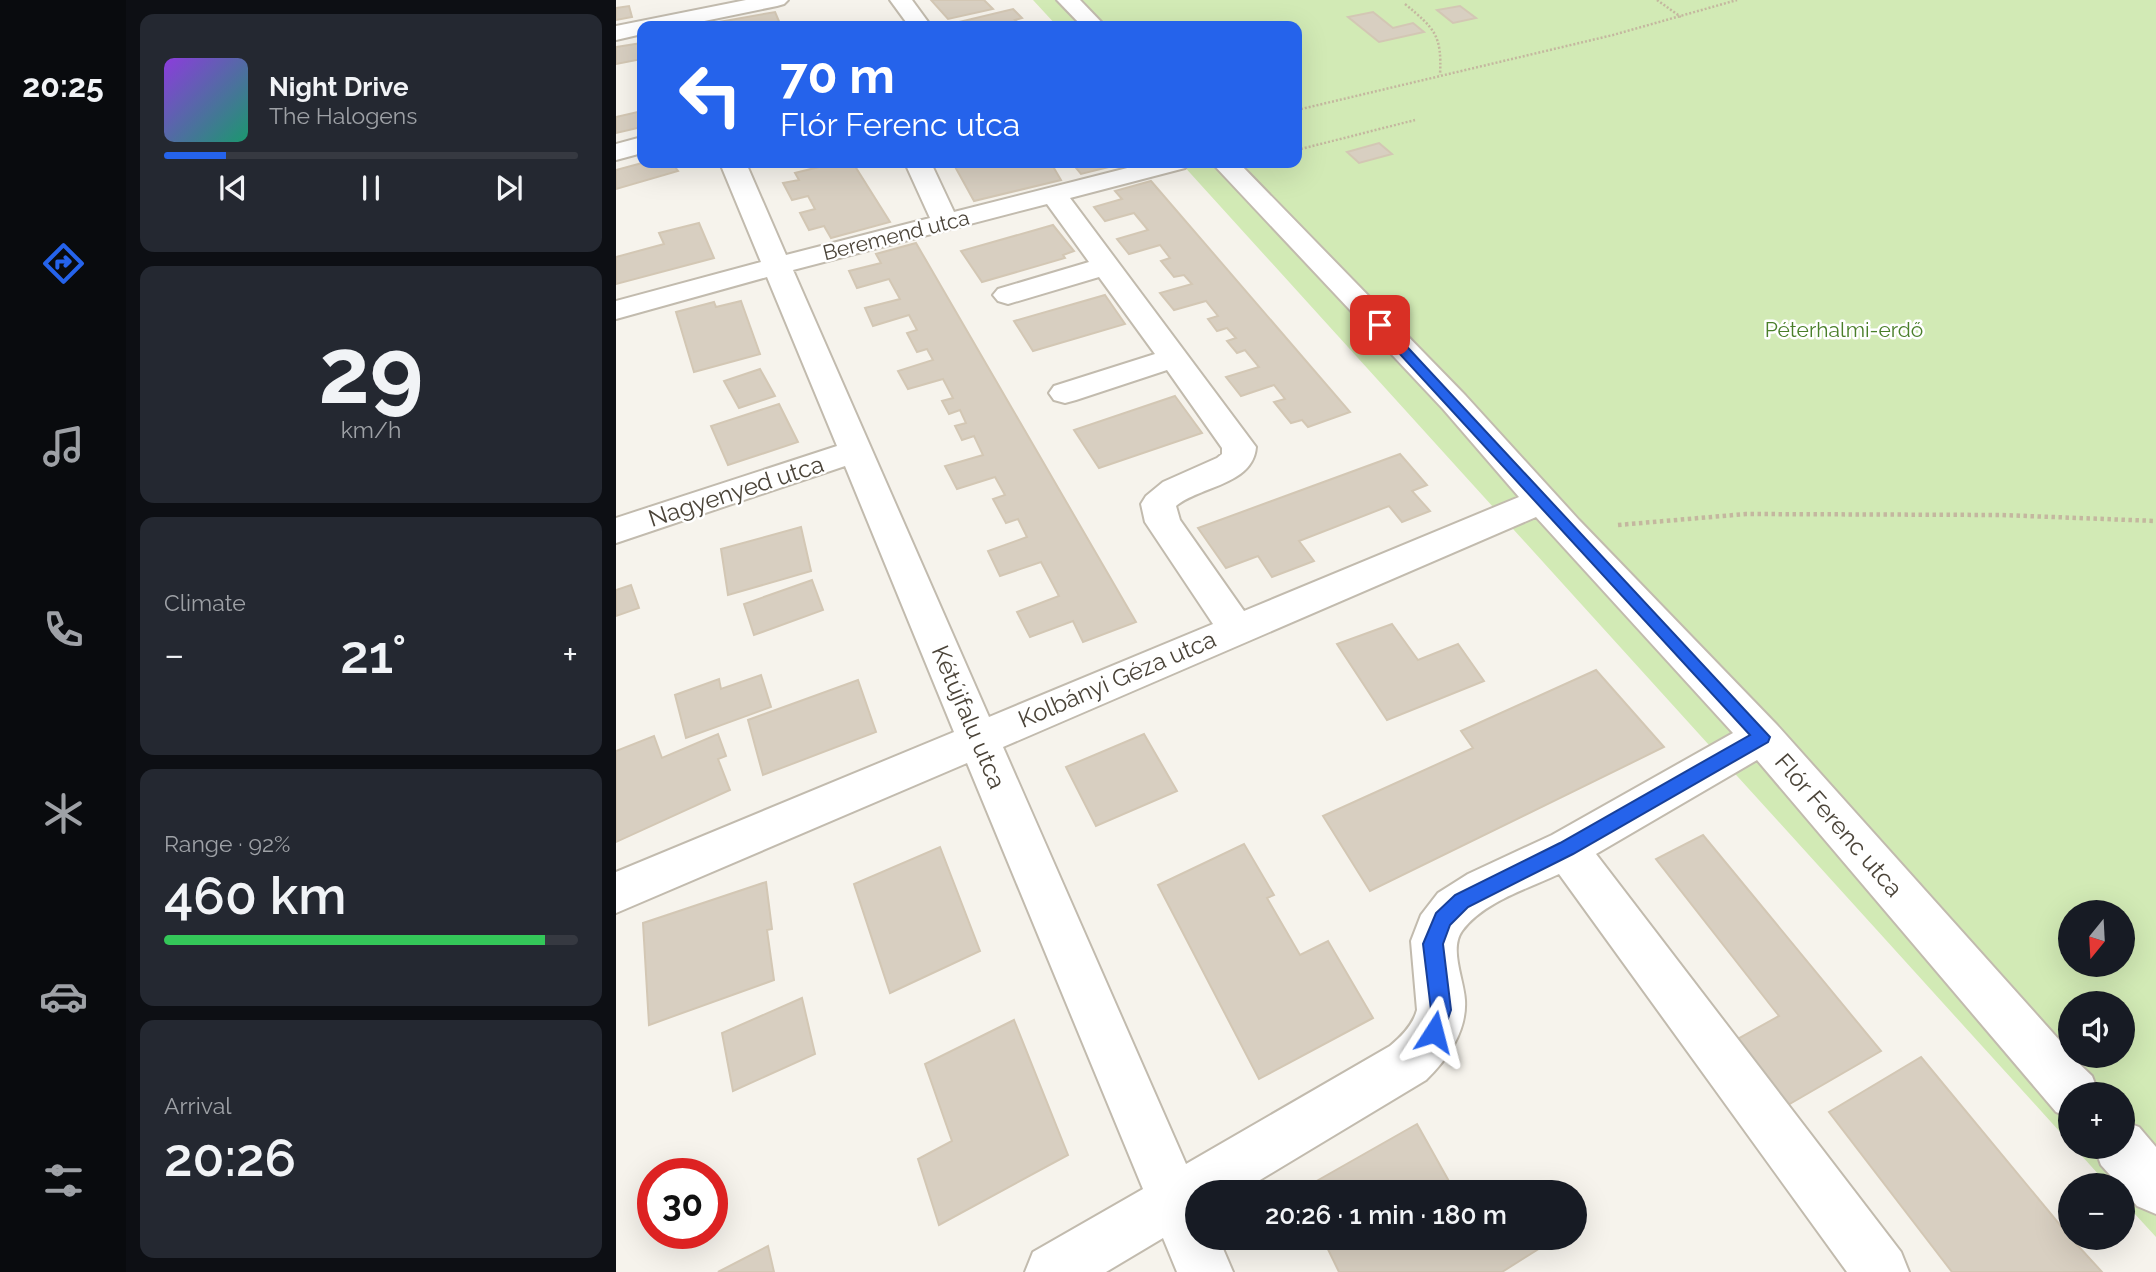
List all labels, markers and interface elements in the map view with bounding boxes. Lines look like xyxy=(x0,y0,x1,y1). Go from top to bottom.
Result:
text: 70 m xyxy=(780,47,895,104)
icon: left xyxy=(665,49,756,140)
text: 20:25 xyxy=(22,67,104,104)
text: Night Drive xyxy=(269,72,408,102)
text: The Halogens xyxy=(269,102,417,129)
text: Flór Ferenc utca xyxy=(780,106,1020,143)
icon: previous xyxy=(214,169,252,207)
icon: pause xyxy=(352,169,390,207)
icon: next xyxy=(490,169,528,207)
street label: Beremend utca xyxy=(820,205,972,265)
icon: directions xyxy=(39,239,88,288)
pin xyxy=(1350,295,1410,355)
icon: arrive xyxy=(1361,306,1399,344)
text: 29 xyxy=(319,317,423,424)
park label: Péterhalmi-erdő xyxy=(1765,317,1923,342)
text: km/h xyxy=(341,416,401,443)
icon: music xyxy=(39,422,88,471)
street label: Nagyenyed utca xyxy=(645,449,827,533)
text: Climate xyxy=(164,589,246,616)
icon: phone xyxy=(39,605,88,654)
text: 21° xyxy=(340,624,407,685)
street label: Kolbányi Géza utca xyxy=(1014,624,1220,734)
text: − xyxy=(164,632,184,677)
text: + xyxy=(562,632,578,677)
street label: Kétújfalu utca xyxy=(926,641,1012,793)
street label: Flór Ferenc utca xyxy=(1769,748,1909,902)
icon: climate xyxy=(39,789,88,838)
text: Range · 92% xyxy=(164,830,290,857)
text: 460 km xyxy=(164,865,346,926)
north arrow xyxy=(2058,900,2135,976)
map controls xyxy=(2058,900,2135,1250)
icon: car xyxy=(39,972,88,1021)
button: sound xyxy=(2058,991,2135,1068)
position arrow xyxy=(1397,995,1471,1069)
button: + xyxy=(2058,1082,2135,1159)
text: Arrival xyxy=(164,1092,231,1119)
text: 20:26 xyxy=(164,1127,296,1188)
icon: filters xyxy=(39,1156,88,1205)
speed limit sign: 30 xyxy=(637,1158,728,1249)
button: − xyxy=(2058,1173,2135,1250)
text: 20:26 · 1 min · 180 m xyxy=(1265,1200,1507,1230)

